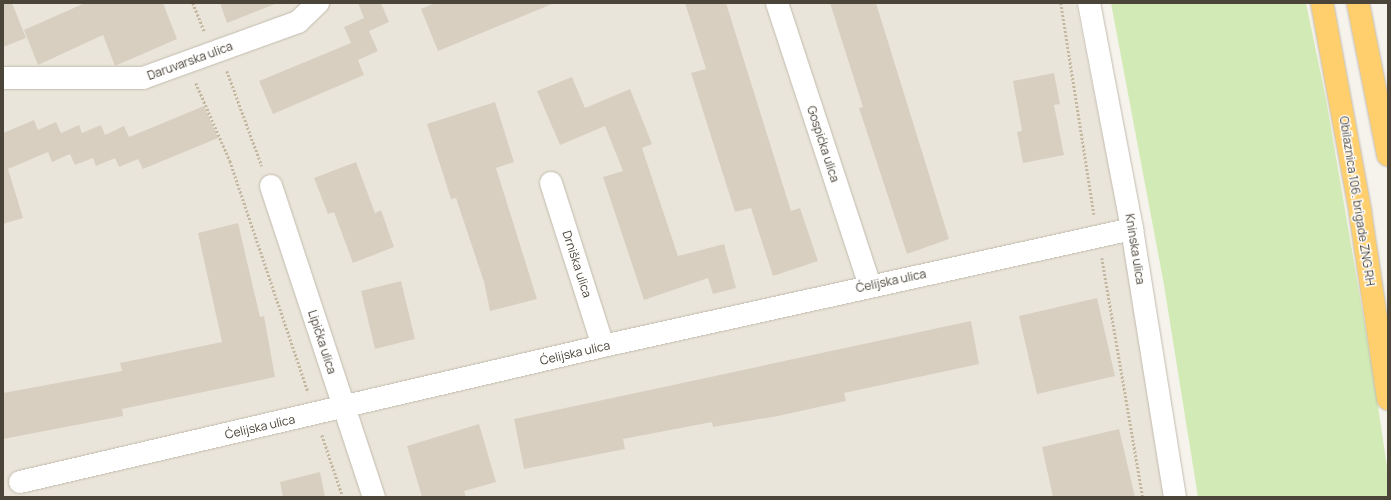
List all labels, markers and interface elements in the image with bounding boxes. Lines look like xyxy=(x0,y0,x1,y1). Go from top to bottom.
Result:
street label: Daruvarska ulica xyxy=(145,39,235,83)
street label: Gospićka ulica xyxy=(804,104,842,184)
street label: Obilaznica 106. brigade ZNG RH xyxy=(1336,115,1378,287)
street label: Kninska ulica xyxy=(1122,213,1148,285)
street label: Drniška ulica xyxy=(559,229,595,299)
street label: Ćelijska ulica xyxy=(855,267,927,295)
street label: Lipička ulica xyxy=(305,308,339,376)
street label: Ćelijska ulica xyxy=(539,338,611,368)
street label: Ćelijska ulica xyxy=(224,412,296,442)

